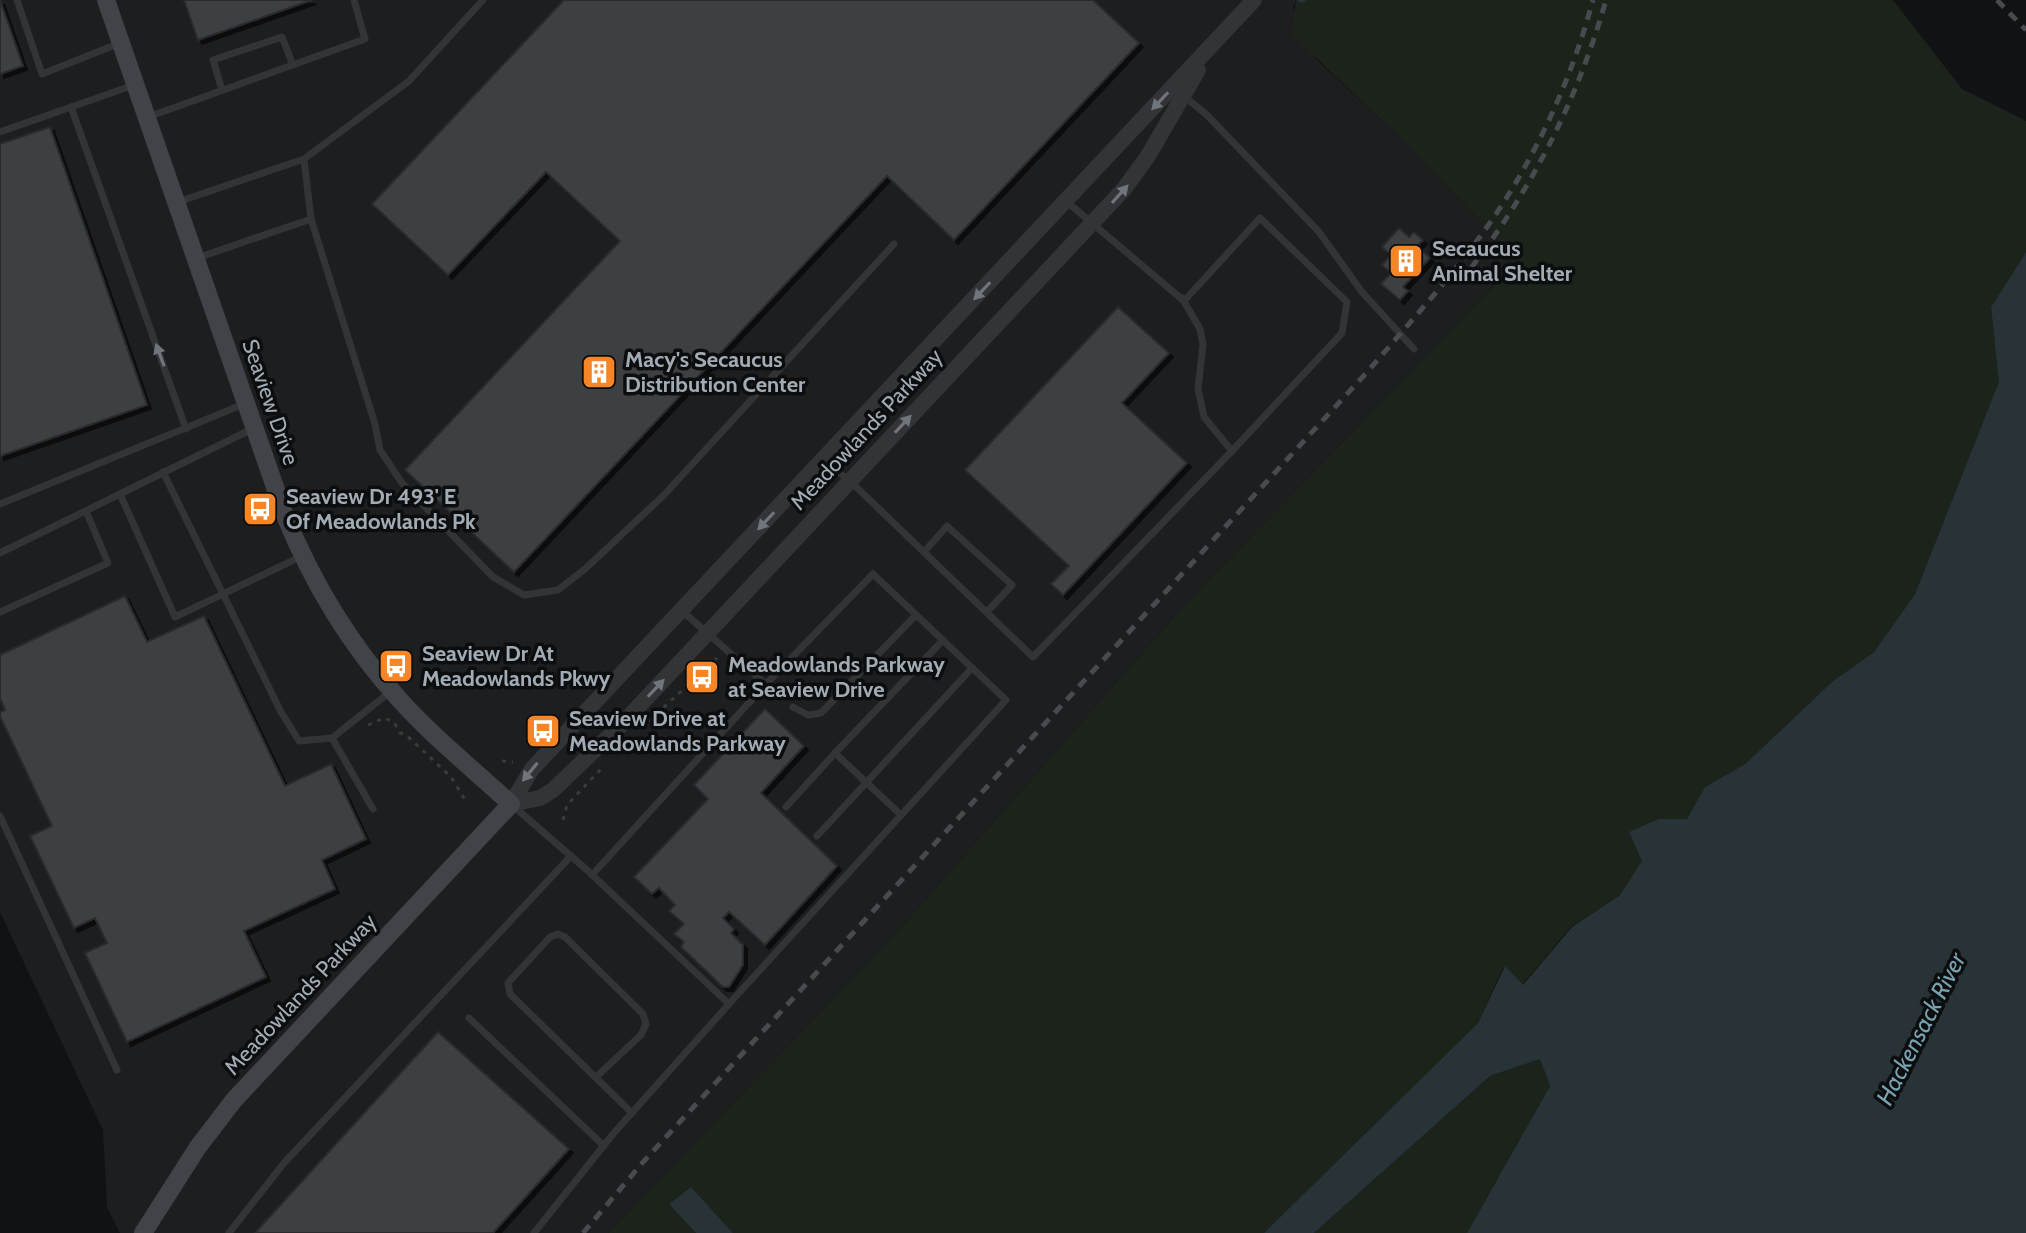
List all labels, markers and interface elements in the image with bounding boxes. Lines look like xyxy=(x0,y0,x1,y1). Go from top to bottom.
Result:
one-way arrow xyxy=(1151,91,1170,110)
one-way arrow xyxy=(1110,184,1128,203)
place label: Secaucus Animal Shelter xyxy=(1432,235,1573,287)
building icon: Secaucus Animal Shelter xyxy=(1387,242,1425,280)
one-way arrow xyxy=(973,281,991,300)
street label: Seaview Drive xyxy=(236,336,305,469)
one-way arrow xyxy=(153,343,165,367)
street label: Meadowlands Parkway xyxy=(785,343,948,516)
place label: Macy's Secaucus Distribution Center xyxy=(625,346,806,398)
building icon: Macy's Secaucus Distribution Center xyxy=(580,353,618,391)
one-way arrow xyxy=(894,415,912,434)
place label: Seaview Dr 493' E Of Meadowlands Pk xyxy=(286,483,476,535)
bus stop icon: Seaview Dr 493' E Of Meadowlands Pk xyxy=(241,490,279,528)
one-way arrow xyxy=(757,511,775,530)
place label: Seaview Dr At Meadowlands Pkwy xyxy=(422,640,611,692)
bus stop icon: Seaview Dr At Meadowlands Pkwy xyxy=(377,647,415,685)
place label: Meadowlands Parkway at Seaview Drive xyxy=(728,651,945,703)
bus stop icon: Meadowlands Parkway at Seaview Drive xyxy=(683,658,721,696)
one-way arrow xyxy=(646,679,664,698)
place label: Seaview Drive at Meadowlands Parkway xyxy=(569,705,786,757)
bus stop icon: Seaview Drive at Meadowlands Parkway xyxy=(524,712,562,750)
one-way arrow xyxy=(523,762,539,782)
street label: Meadowlands Parkway xyxy=(219,908,382,1081)
water label: Hackensack River xyxy=(1870,946,1972,1110)

